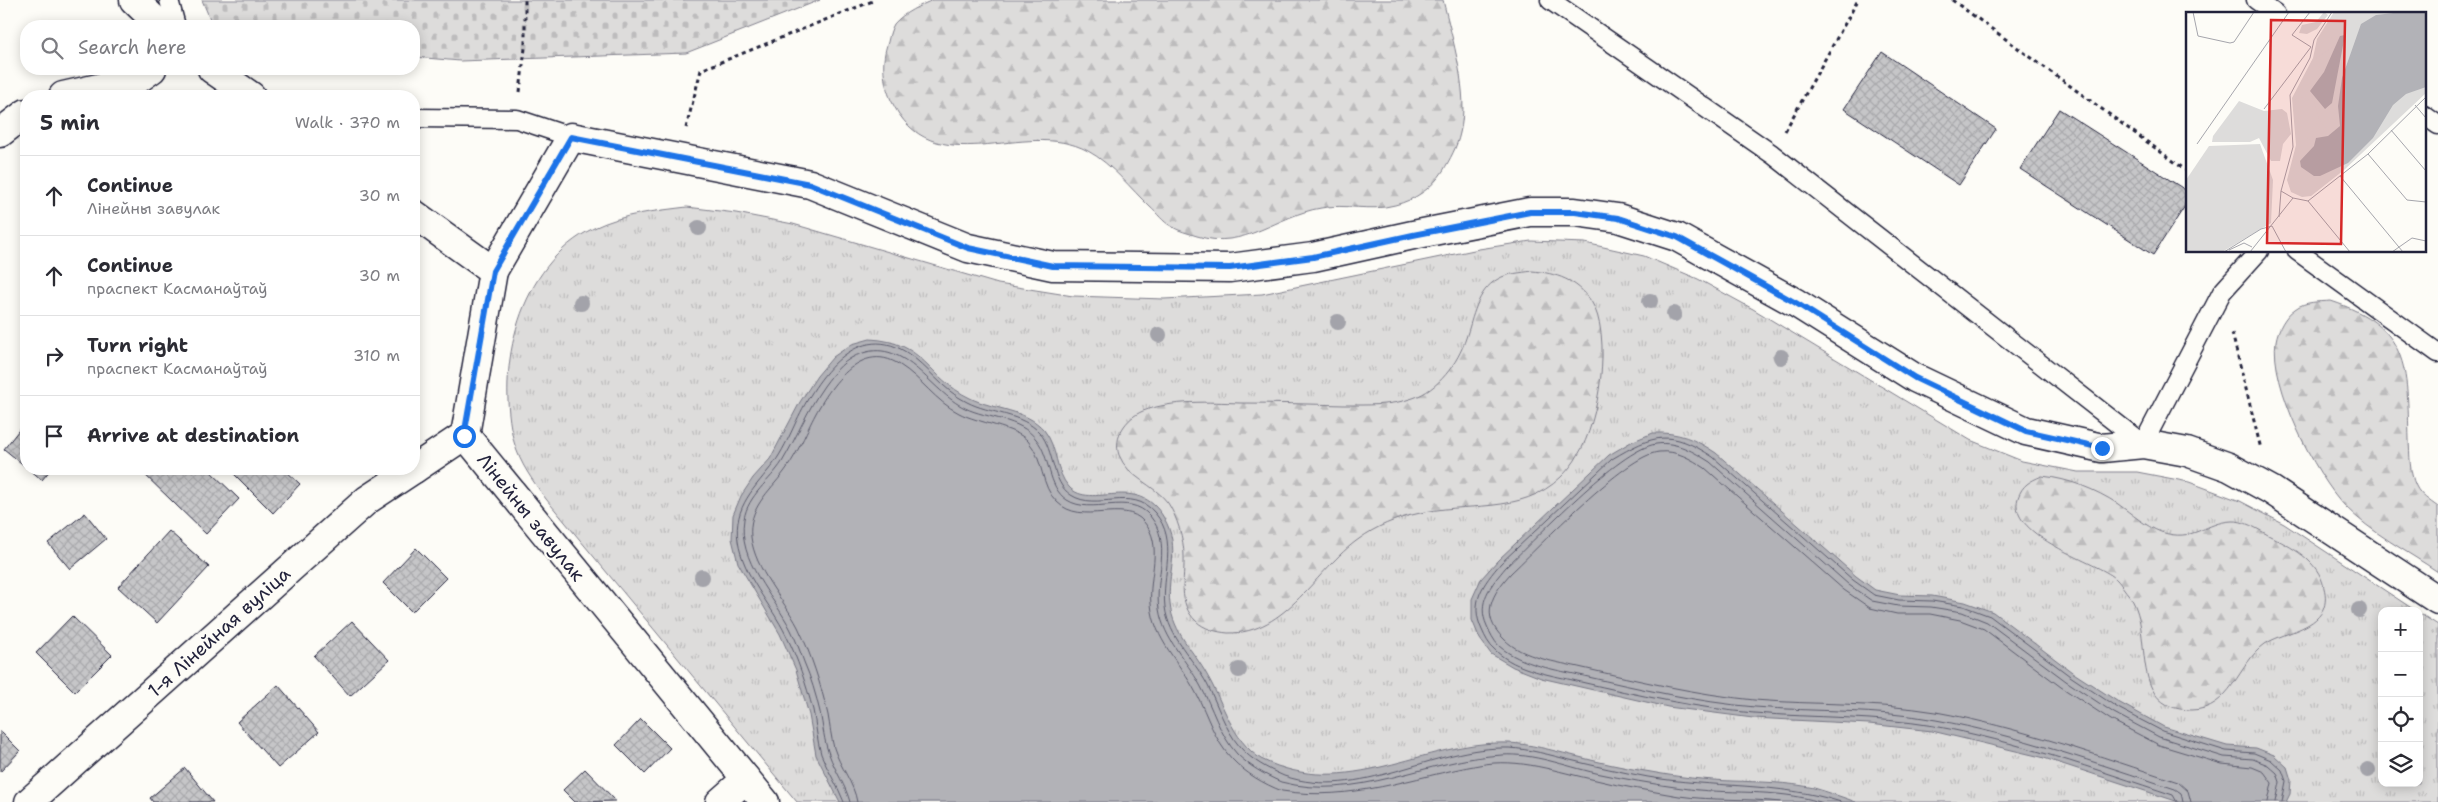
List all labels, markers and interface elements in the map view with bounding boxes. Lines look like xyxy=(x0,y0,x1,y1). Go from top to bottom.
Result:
inset map xyxy=(2186,12,2426,252)
search box xyxy=(20,20,420,75)
icon: search xyxy=(38,34,66,62)
text: Search here xyxy=(78,35,187,60)
text: 5 min xyxy=(40,109,100,137)
text: Walk · 370 m xyxy=(295,112,400,133)
text: Continue xyxy=(87,173,173,198)
icon: ahead xyxy=(40,182,68,210)
text: 30 m xyxy=(359,185,400,206)
text: Лінейны завулак xyxy=(87,198,220,219)
text: Continue xyxy=(87,253,173,278)
icon: ahead xyxy=(40,262,68,290)
text: 30 m xyxy=(359,265,400,286)
text: праспект Касманаўтаў xyxy=(87,278,268,299)
text: Turn right xyxy=(87,333,188,358)
icon: right xyxy=(40,342,68,370)
text: 310 m xyxy=(353,345,400,366)
text: праспект Касманаўтаў xyxy=(87,358,268,379)
icon: arrive xyxy=(40,422,68,450)
text: Arrive at destination xyxy=(87,423,299,448)
route start xyxy=(453,425,476,448)
route end xyxy=(2091,437,2114,460)
street label: Лінейны завулак xyxy=(472,448,590,586)
street label: 1-я Лінейная вуліца xyxy=(142,561,296,703)
map controls xyxy=(2378,607,2423,787)
button: + xyxy=(2378,607,2423,652)
button: − xyxy=(2378,652,2423,697)
button: locate xyxy=(2378,697,2423,742)
button: layers xyxy=(2378,742,2423,787)

